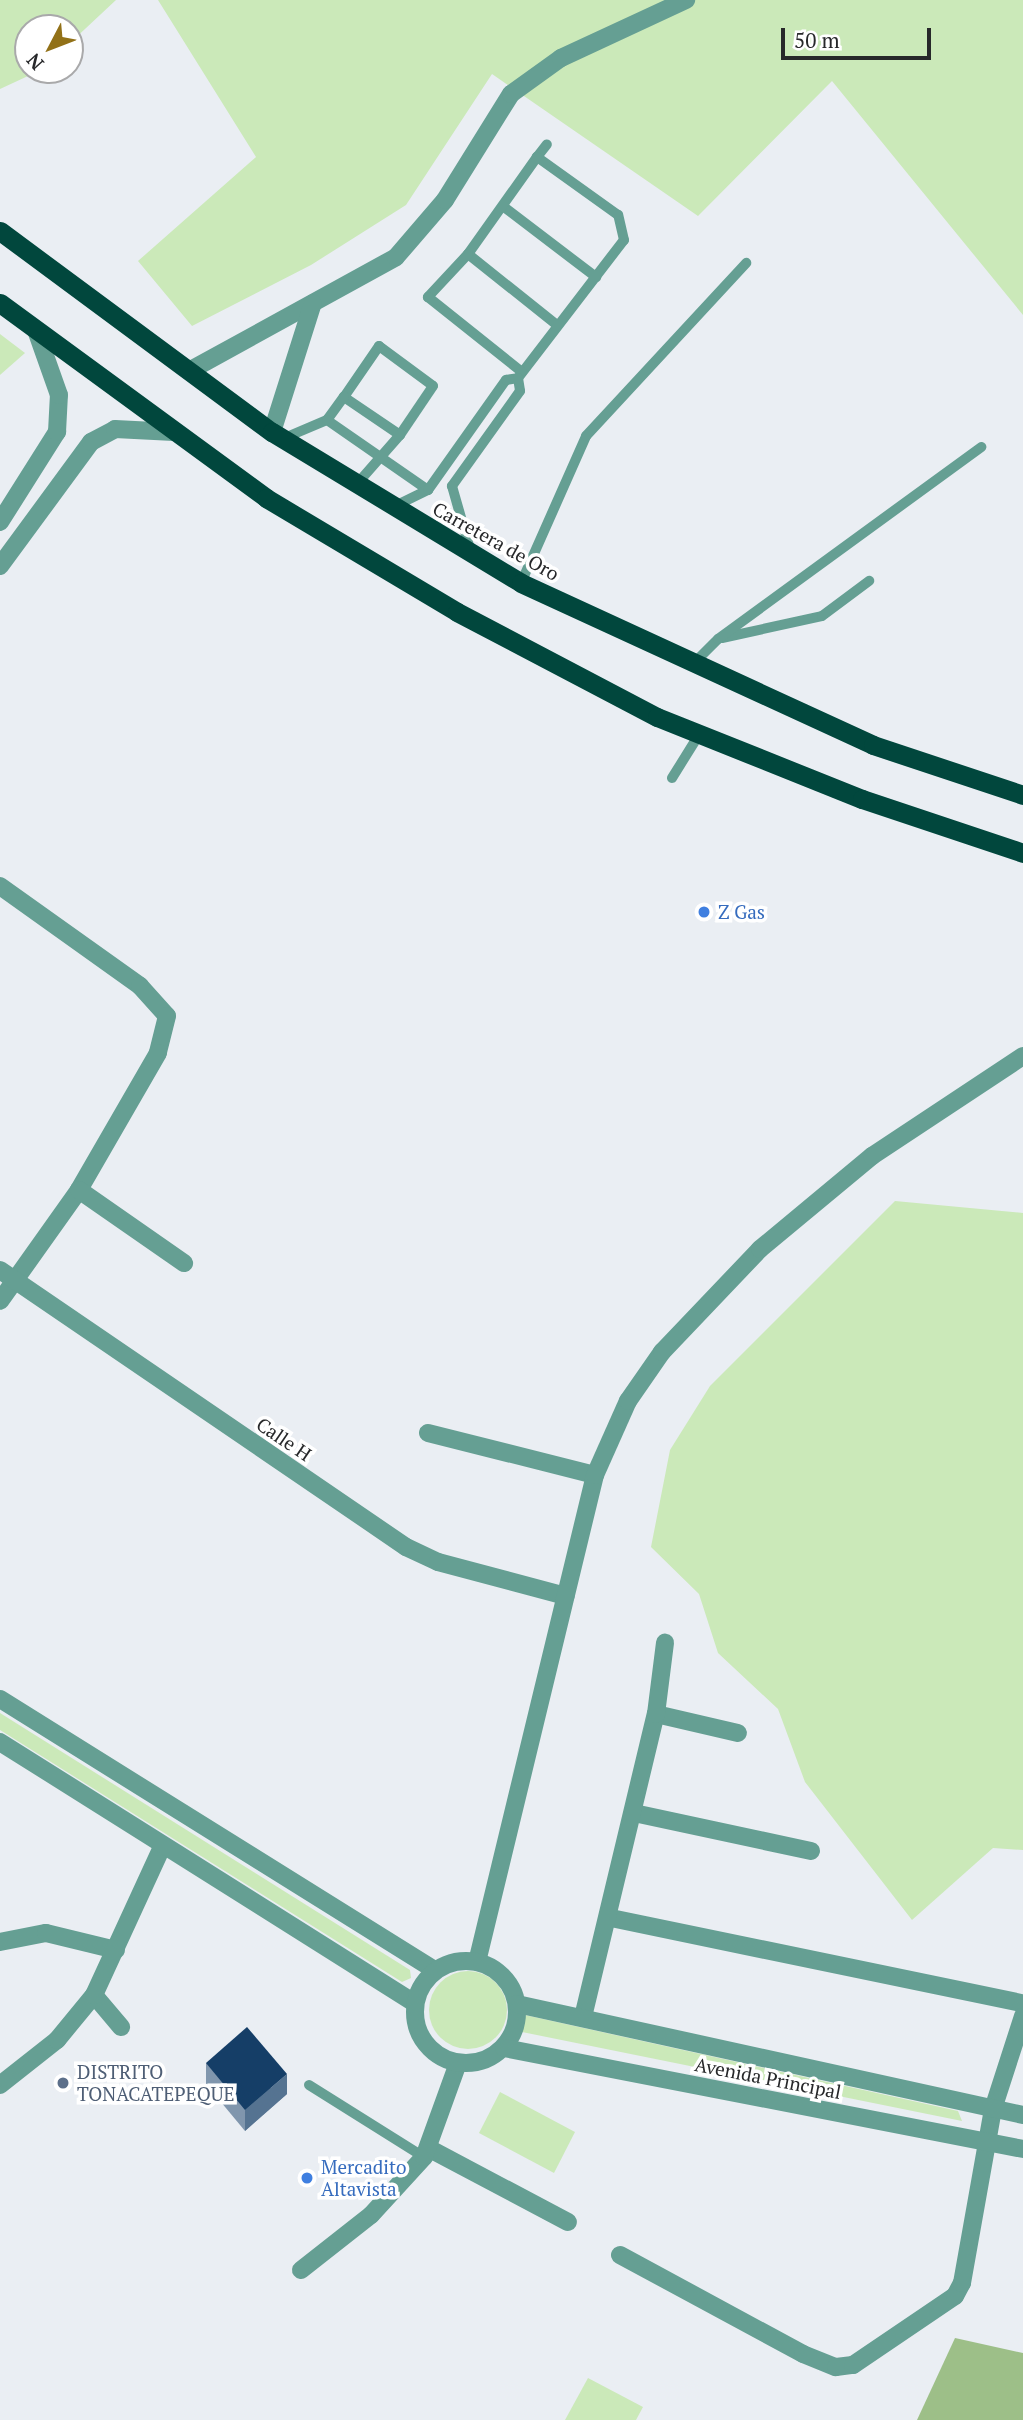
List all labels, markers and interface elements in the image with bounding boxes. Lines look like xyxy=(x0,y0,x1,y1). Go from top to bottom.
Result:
north arrow xyxy=(14,14,84,84)
scale bar xyxy=(785,14,936,58)
text: 50 m xyxy=(794,26,840,54)
text: N xyxy=(20,48,49,76)
street label: Carretera de Oro xyxy=(429,497,563,585)
place label: Z Gas xyxy=(718,901,765,923)
marker: Z Gas xyxy=(696,904,712,920)
street label: Calle H xyxy=(252,1412,316,1466)
street label: Avenida Principal xyxy=(693,2053,843,2103)
place label: DISTRITO TONACATEPEQUE xyxy=(77,2061,235,2105)
marker: DISTRITO TONACATEPEQUE xyxy=(55,2075,71,2091)
place label: Mercadito Altavista xyxy=(321,2156,407,2200)
marker: Mercadito Altavista xyxy=(299,2170,315,2186)

